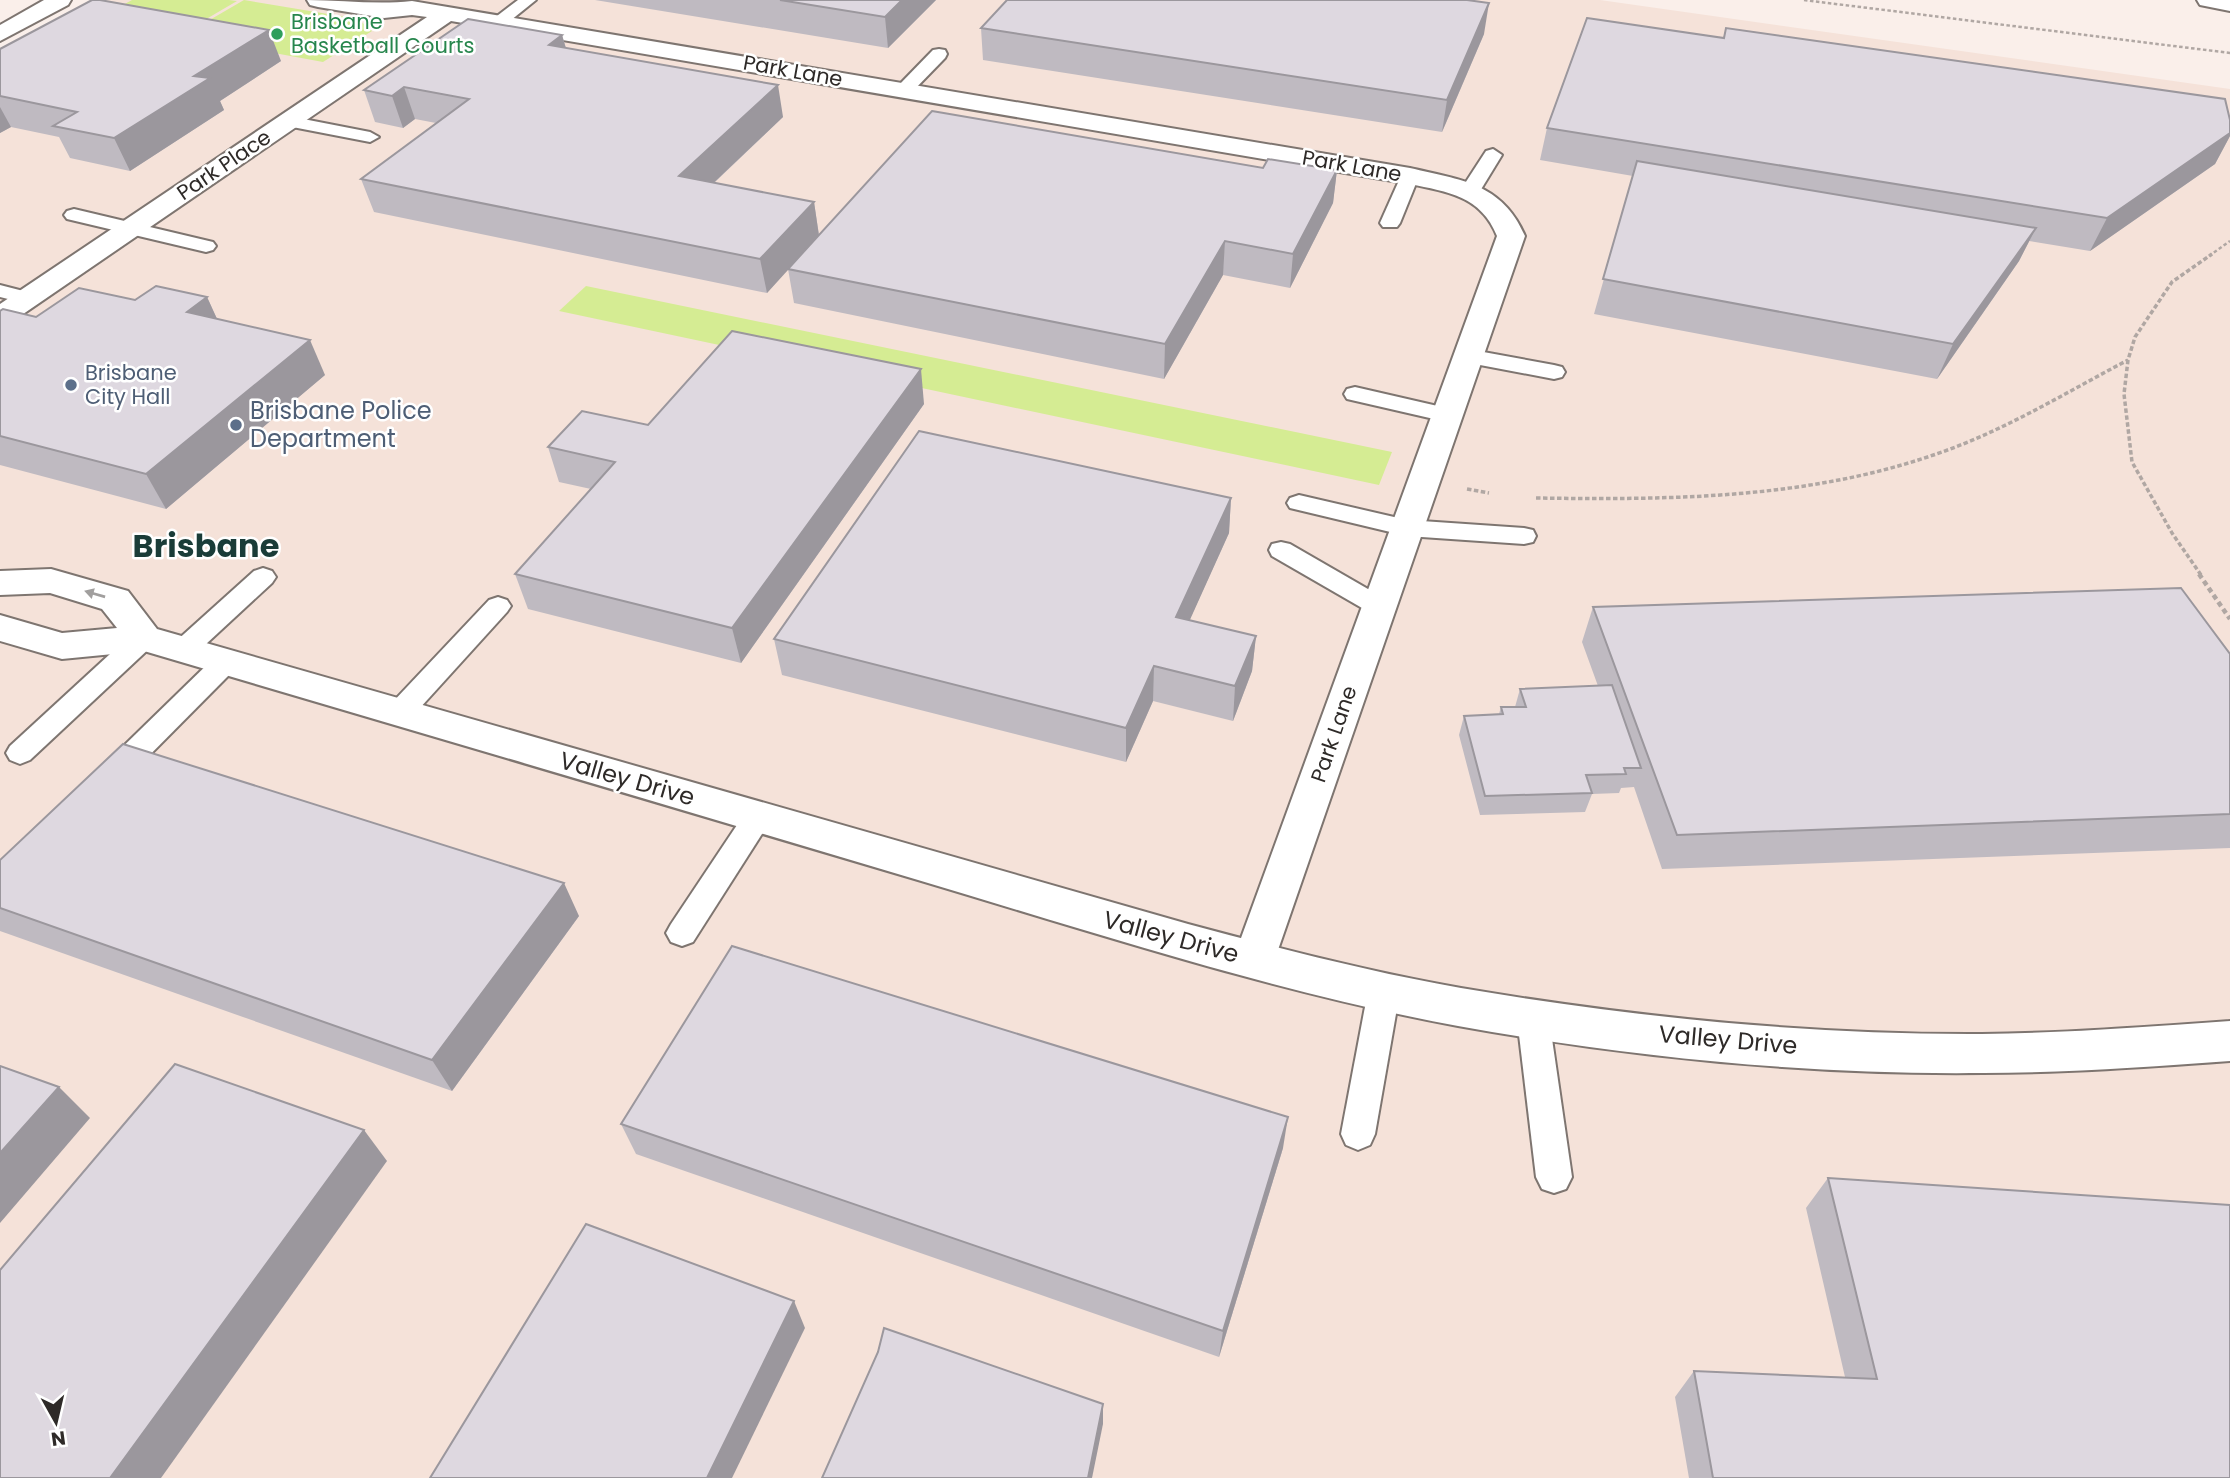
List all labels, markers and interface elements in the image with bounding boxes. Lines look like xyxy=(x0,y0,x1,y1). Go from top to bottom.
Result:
place label: Brisbane Basketball Courts xyxy=(291,7,474,60)
marker: Brisbane Basketball Courts xyxy=(269,26,285,42)
street label: Park Lane xyxy=(741,48,845,93)
street label: Park Place xyxy=(171,122,277,207)
street label: Park Lane xyxy=(1300,143,1404,188)
place label: Brisbane City Hall xyxy=(85,358,177,411)
marker: Brisbane City Hall xyxy=(63,377,79,393)
place label: Brisbane Police Department xyxy=(250,394,432,455)
marker: Brisbane Police Department xyxy=(228,417,244,433)
district label: Brisbane xyxy=(133,523,279,568)
one-way arrow xyxy=(85,589,106,599)
street label: Park Lane xyxy=(1303,682,1364,786)
street label: Valley Drive xyxy=(556,743,699,814)
street label: Valley Drive xyxy=(1100,903,1243,970)
street label: Valley Drive xyxy=(1657,1017,1799,1062)
north arrow xyxy=(21,1387,91,1457)
text: N xyxy=(49,1424,67,1453)

